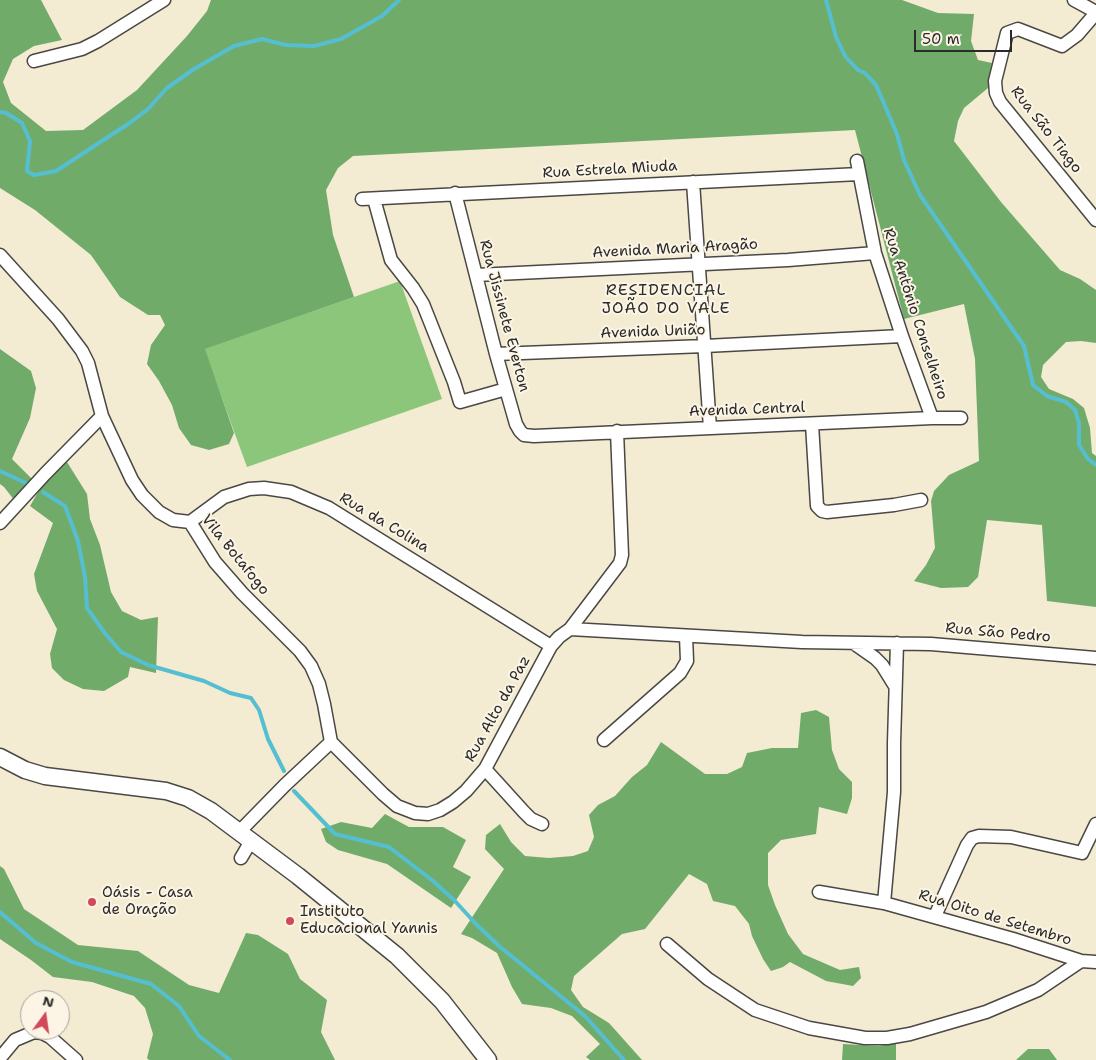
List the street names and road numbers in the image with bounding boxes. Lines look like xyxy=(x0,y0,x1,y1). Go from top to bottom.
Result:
street label: Rua São Tiago xyxy=(1007,83,1085,177)
street label: Rua Estrela Miuda xyxy=(542,157,678,183)
street label: Rua Antônio Conselheiro xyxy=(879,226,951,402)
street label: Avenida Maria Aragão xyxy=(592,236,758,262)
street label: Rua Jissinete Everton xyxy=(475,238,533,394)
street label: Avenida União xyxy=(600,321,706,343)
street label: Avenida Central xyxy=(689,399,805,421)
street label: Rua da Colina xyxy=(336,489,432,557)
street label: Vila Botafogo xyxy=(197,511,273,599)
street label: Rua São Pedro xyxy=(944,619,1052,647)
street label: Rua Alto da Paz xyxy=(461,653,535,765)
street label: Rua Oito de Setembro xyxy=(916,886,1074,950)

